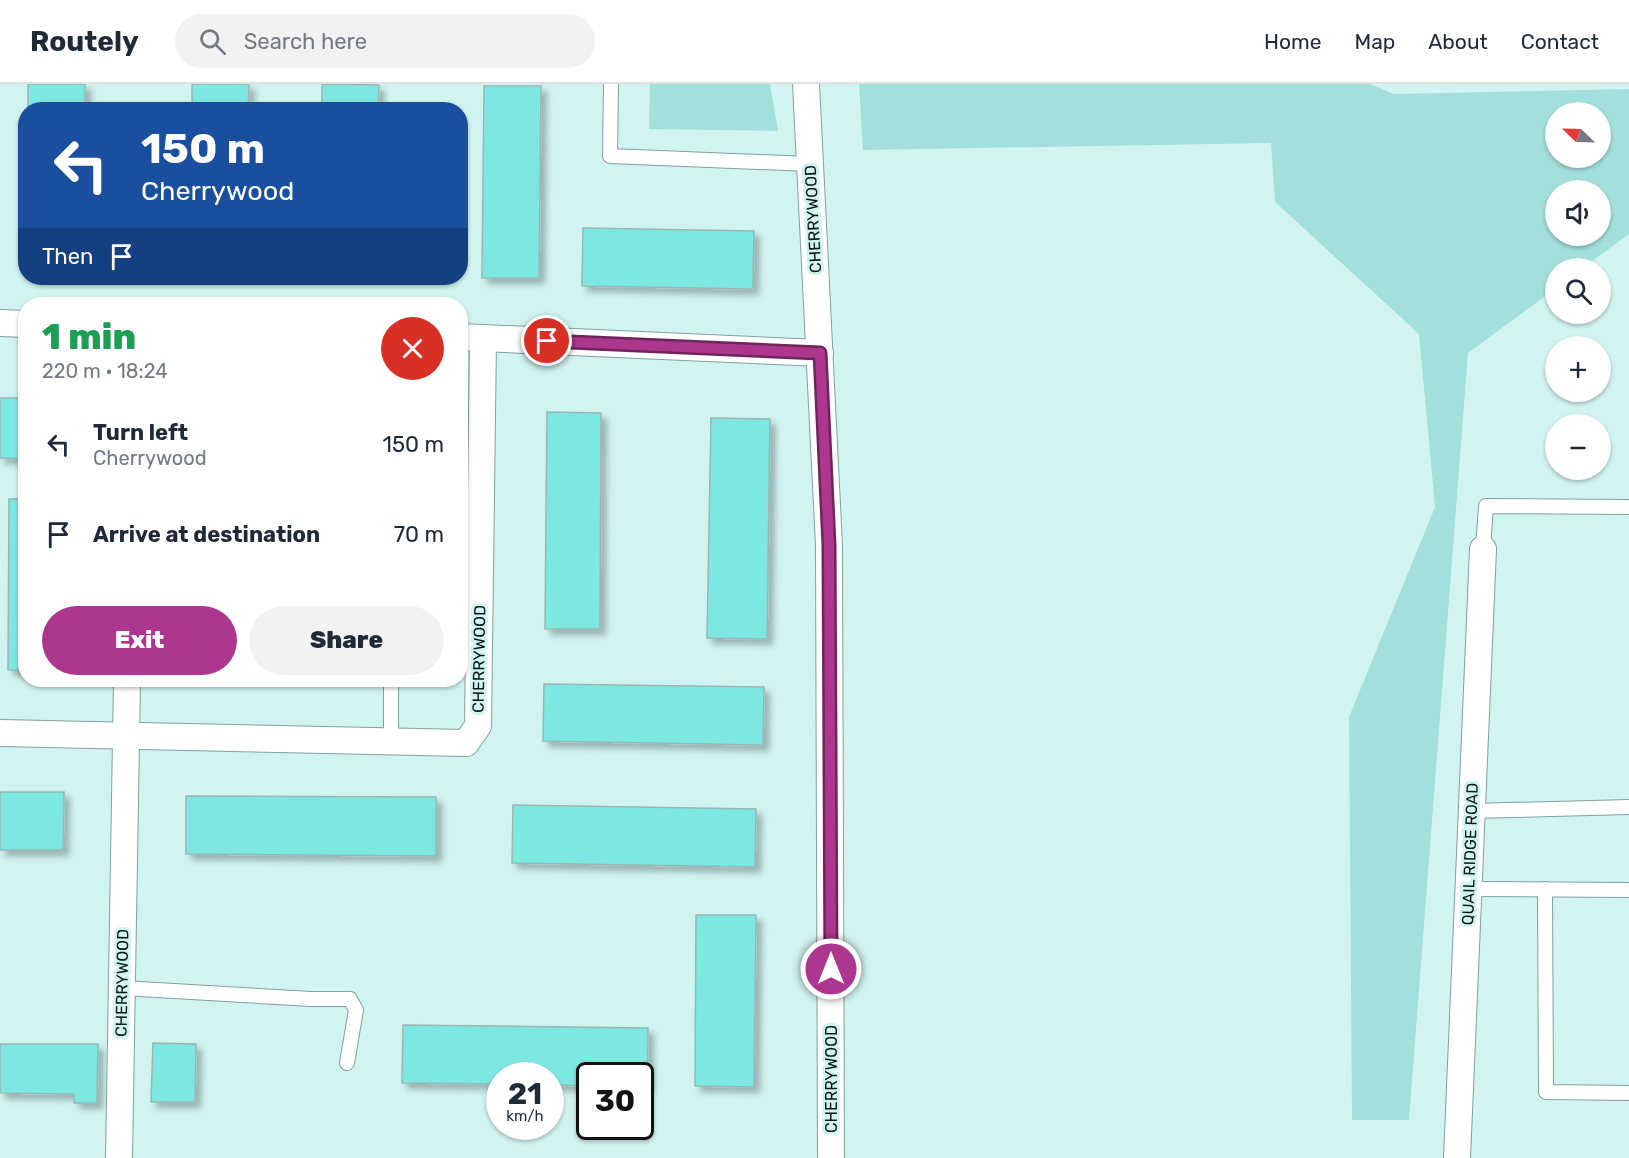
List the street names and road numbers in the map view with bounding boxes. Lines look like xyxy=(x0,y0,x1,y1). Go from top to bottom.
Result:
street label: CHERRYWOOD xyxy=(801,165,825,273)
street label: CHERRYWOOD xyxy=(469,605,489,713)
street label: QUAIL RIDGE ROAD xyxy=(1458,782,1482,926)
street label: CHERRYWOOD xyxy=(112,929,132,1037)
street label: CHERRYWOOD xyxy=(822,1025,841,1133)

